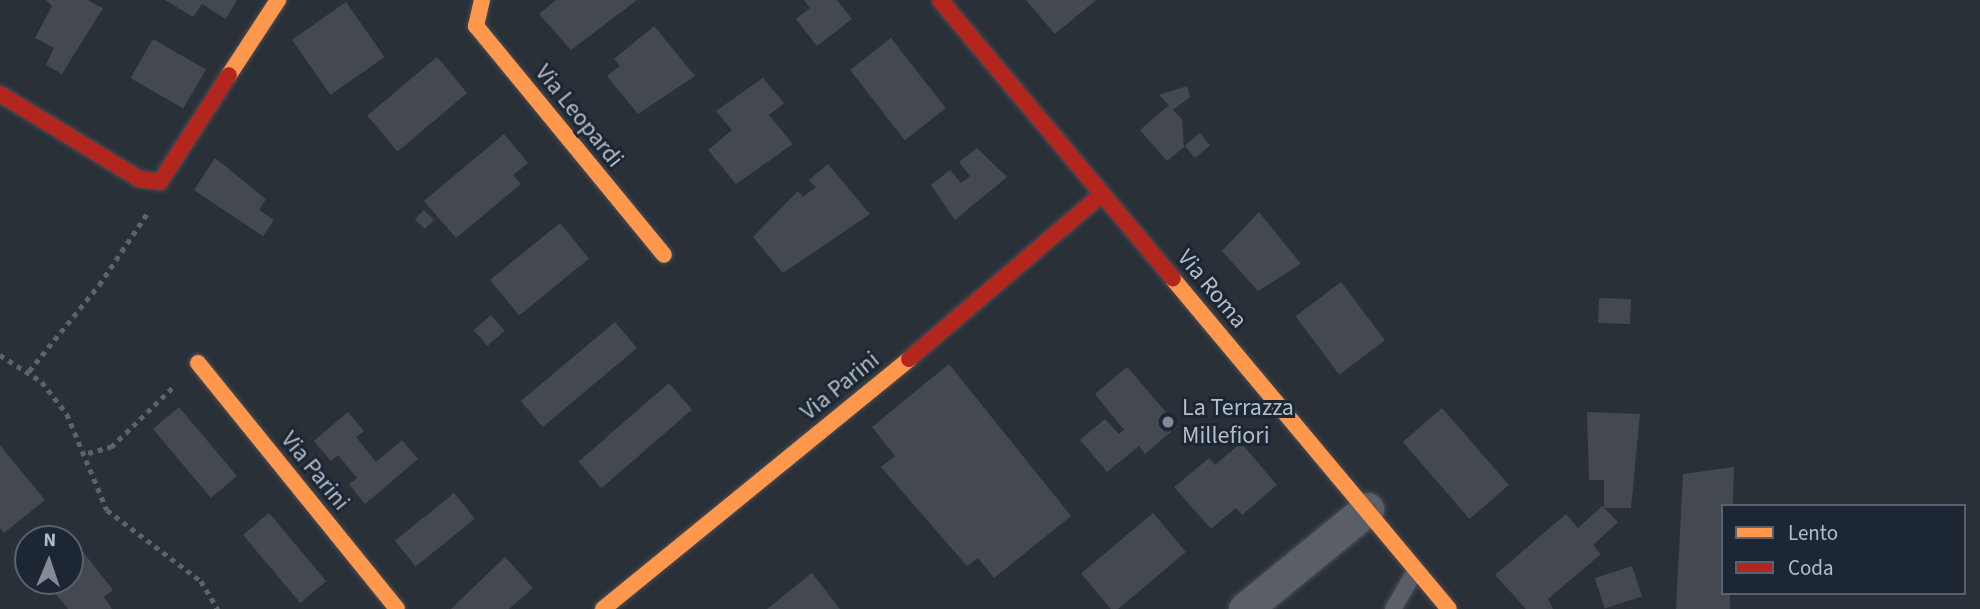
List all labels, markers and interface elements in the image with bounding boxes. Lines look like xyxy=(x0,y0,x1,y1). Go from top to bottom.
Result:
street label: Via Leopardi xyxy=(529,59,629,173)
street label: Via Roma xyxy=(1171,244,1253,334)
street label: Via Parini xyxy=(795,346,885,426)
place label: La Terrazza Millefiori xyxy=(1182,394,1294,450)
marker: La Terrazza Millefiori xyxy=(1160,414,1176,430)
street label: Via Parini xyxy=(275,426,355,516)
legend xyxy=(1721,504,1966,595)
text: Lento xyxy=(1788,518,1838,548)
north arrow xyxy=(14,525,84,595)
text: N xyxy=(43,527,56,554)
text: Coda xyxy=(1788,553,1834,583)

